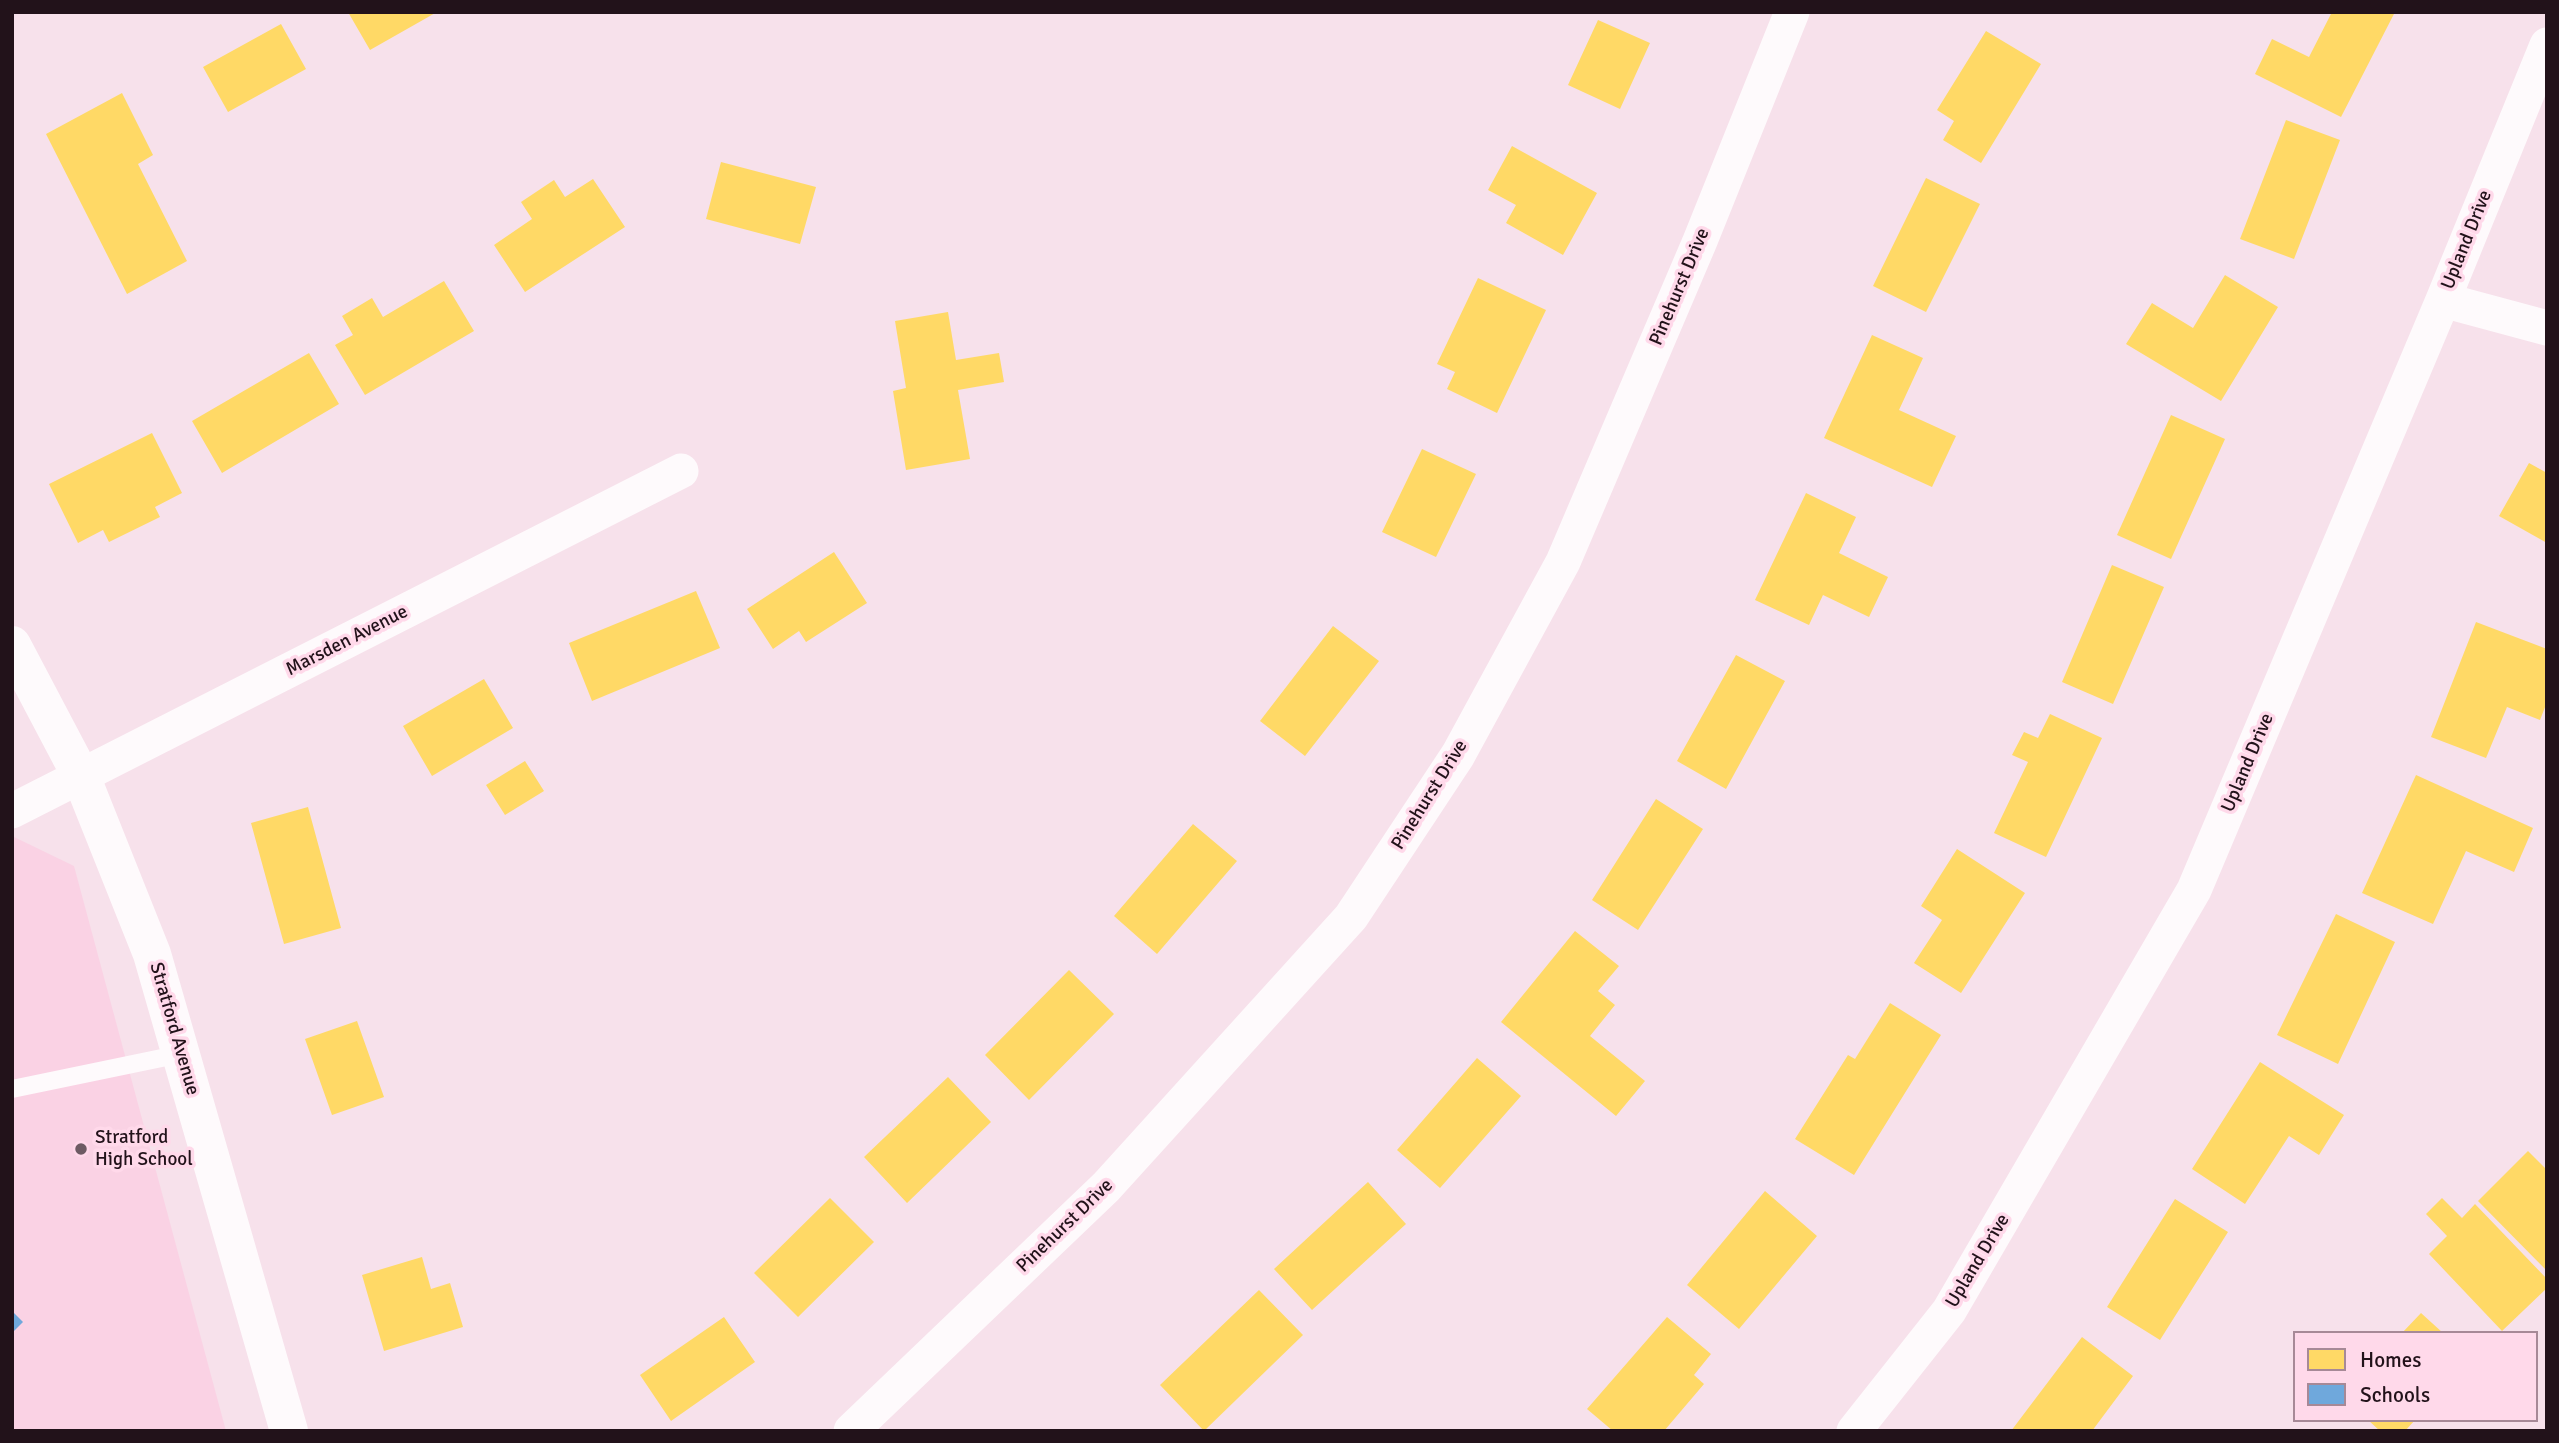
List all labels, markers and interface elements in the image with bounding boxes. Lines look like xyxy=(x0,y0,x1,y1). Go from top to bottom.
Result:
street label: Upland Drive xyxy=(2437,187,2497,293)
street label: Pinehurst Drive xyxy=(1645,225,1715,349)
street label: Marsden Avenue xyxy=(282,600,412,682)
street label: Upland Drive xyxy=(2217,710,2279,816)
street label: Pinehurst Drive xyxy=(1387,736,1473,854)
street label: Stratford Avenue xyxy=(144,960,204,1098)
place label: Stratford High School xyxy=(95,1127,193,1171)
marker: Stratford High School xyxy=(73,1141,89,1157)
street label: Pinehurst Drive xyxy=(1012,1174,1118,1278)
street label: Upland Drive xyxy=(1941,1210,2015,1312)
legend xyxy=(2293,1331,2538,1422)
text: Homes xyxy=(2360,1347,2422,1373)
text: Schools xyxy=(2360,1382,2430,1408)

